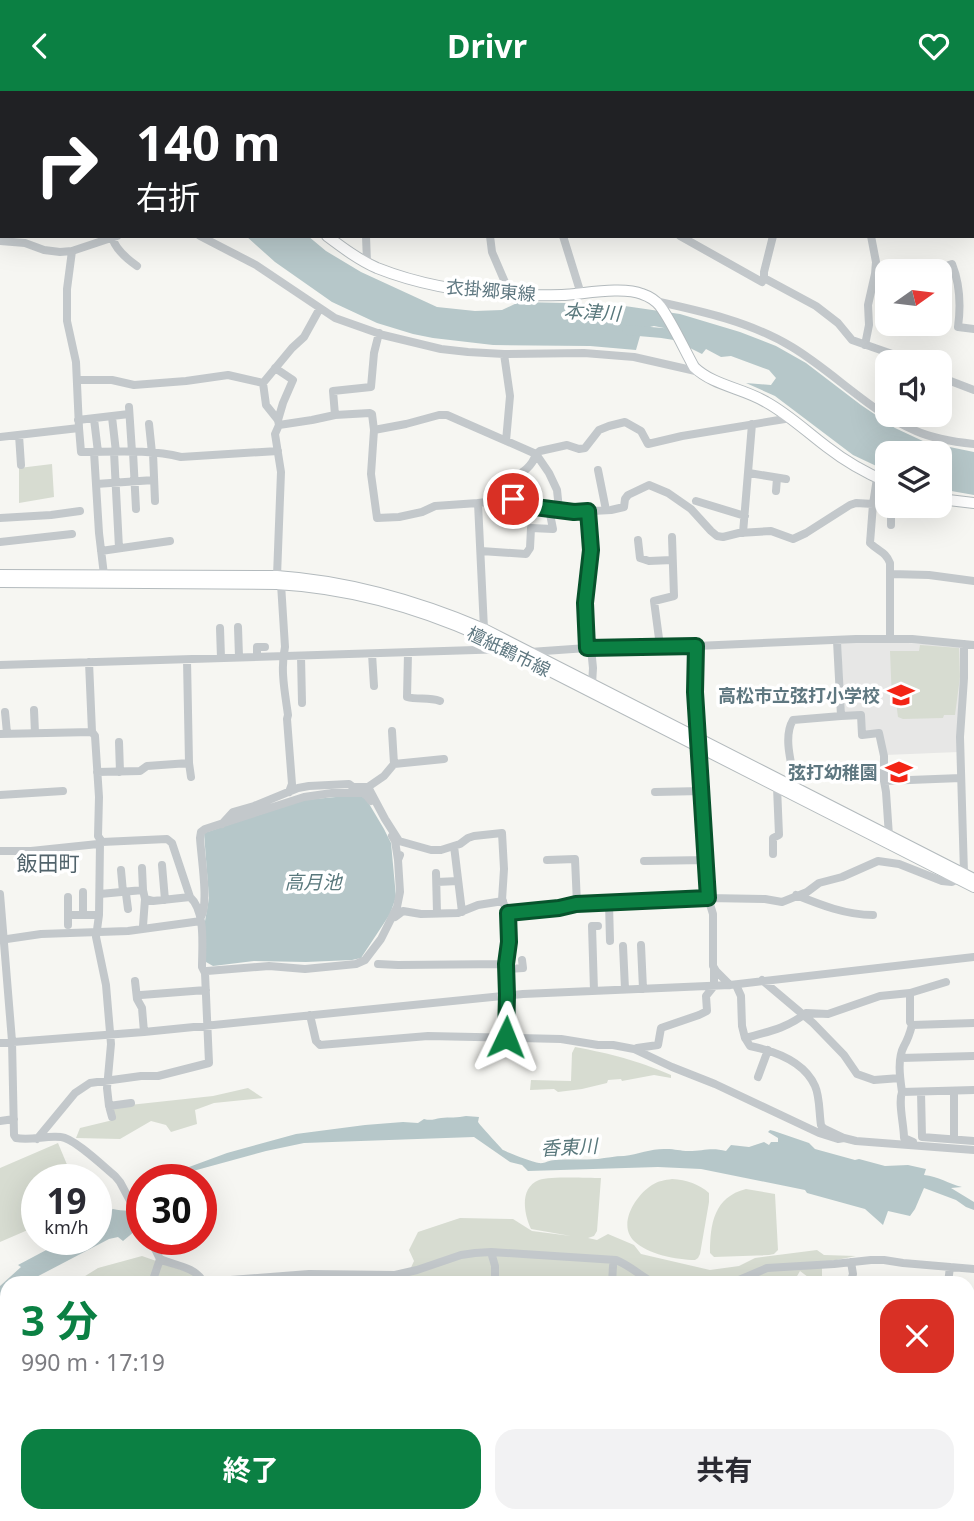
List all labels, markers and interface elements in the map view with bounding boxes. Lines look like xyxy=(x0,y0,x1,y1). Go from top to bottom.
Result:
text: Drivr xyxy=(447,24,527,67)
icon: back xyxy=(21,27,59,65)
icon: heart xyxy=(915,27,953,65)
text: 140 m xyxy=(136,109,281,175)
icon: right xyxy=(21,119,112,210)
text: 右折 xyxy=(136,175,200,218)
north arrow xyxy=(875,259,952,336)
map controls xyxy=(875,259,952,518)
street label: 衣掛郷東線 xyxy=(445,274,537,306)
water label: 本津川 xyxy=(563,298,623,327)
button: sound xyxy=(875,350,952,427)
button: layers xyxy=(875,441,952,518)
pin xyxy=(483,469,543,529)
icon: arrive xyxy=(494,480,532,518)
street label: 檀紙鶴市線 xyxy=(463,620,555,682)
school or university icon: 高松市立弦打小学校 xyxy=(886,680,916,710)
place label: 高松市立弦打小学校 xyxy=(718,683,880,707)
school or university icon: 弦打幼稚園 xyxy=(884,757,914,787)
place label: 弦打幼稚園 xyxy=(788,760,878,784)
district label: 飯田町 xyxy=(17,849,80,877)
water label: 高月池 xyxy=(284,869,343,895)
position arrow xyxy=(469,1000,543,1074)
water label: 香東川 xyxy=(540,1132,600,1161)
speed limit sign: 30 xyxy=(126,1164,217,1255)
text: 19 xyxy=(46,1177,87,1224)
text: km/h xyxy=(44,1215,89,1239)
text: 3 分 xyxy=(21,1291,98,1348)
button: close xyxy=(880,1299,954,1373)
text: 990 m · 17:19 xyxy=(21,1346,165,1378)
button: 終了 xyxy=(21,1429,481,1509)
button: 共有 xyxy=(495,1429,954,1509)

